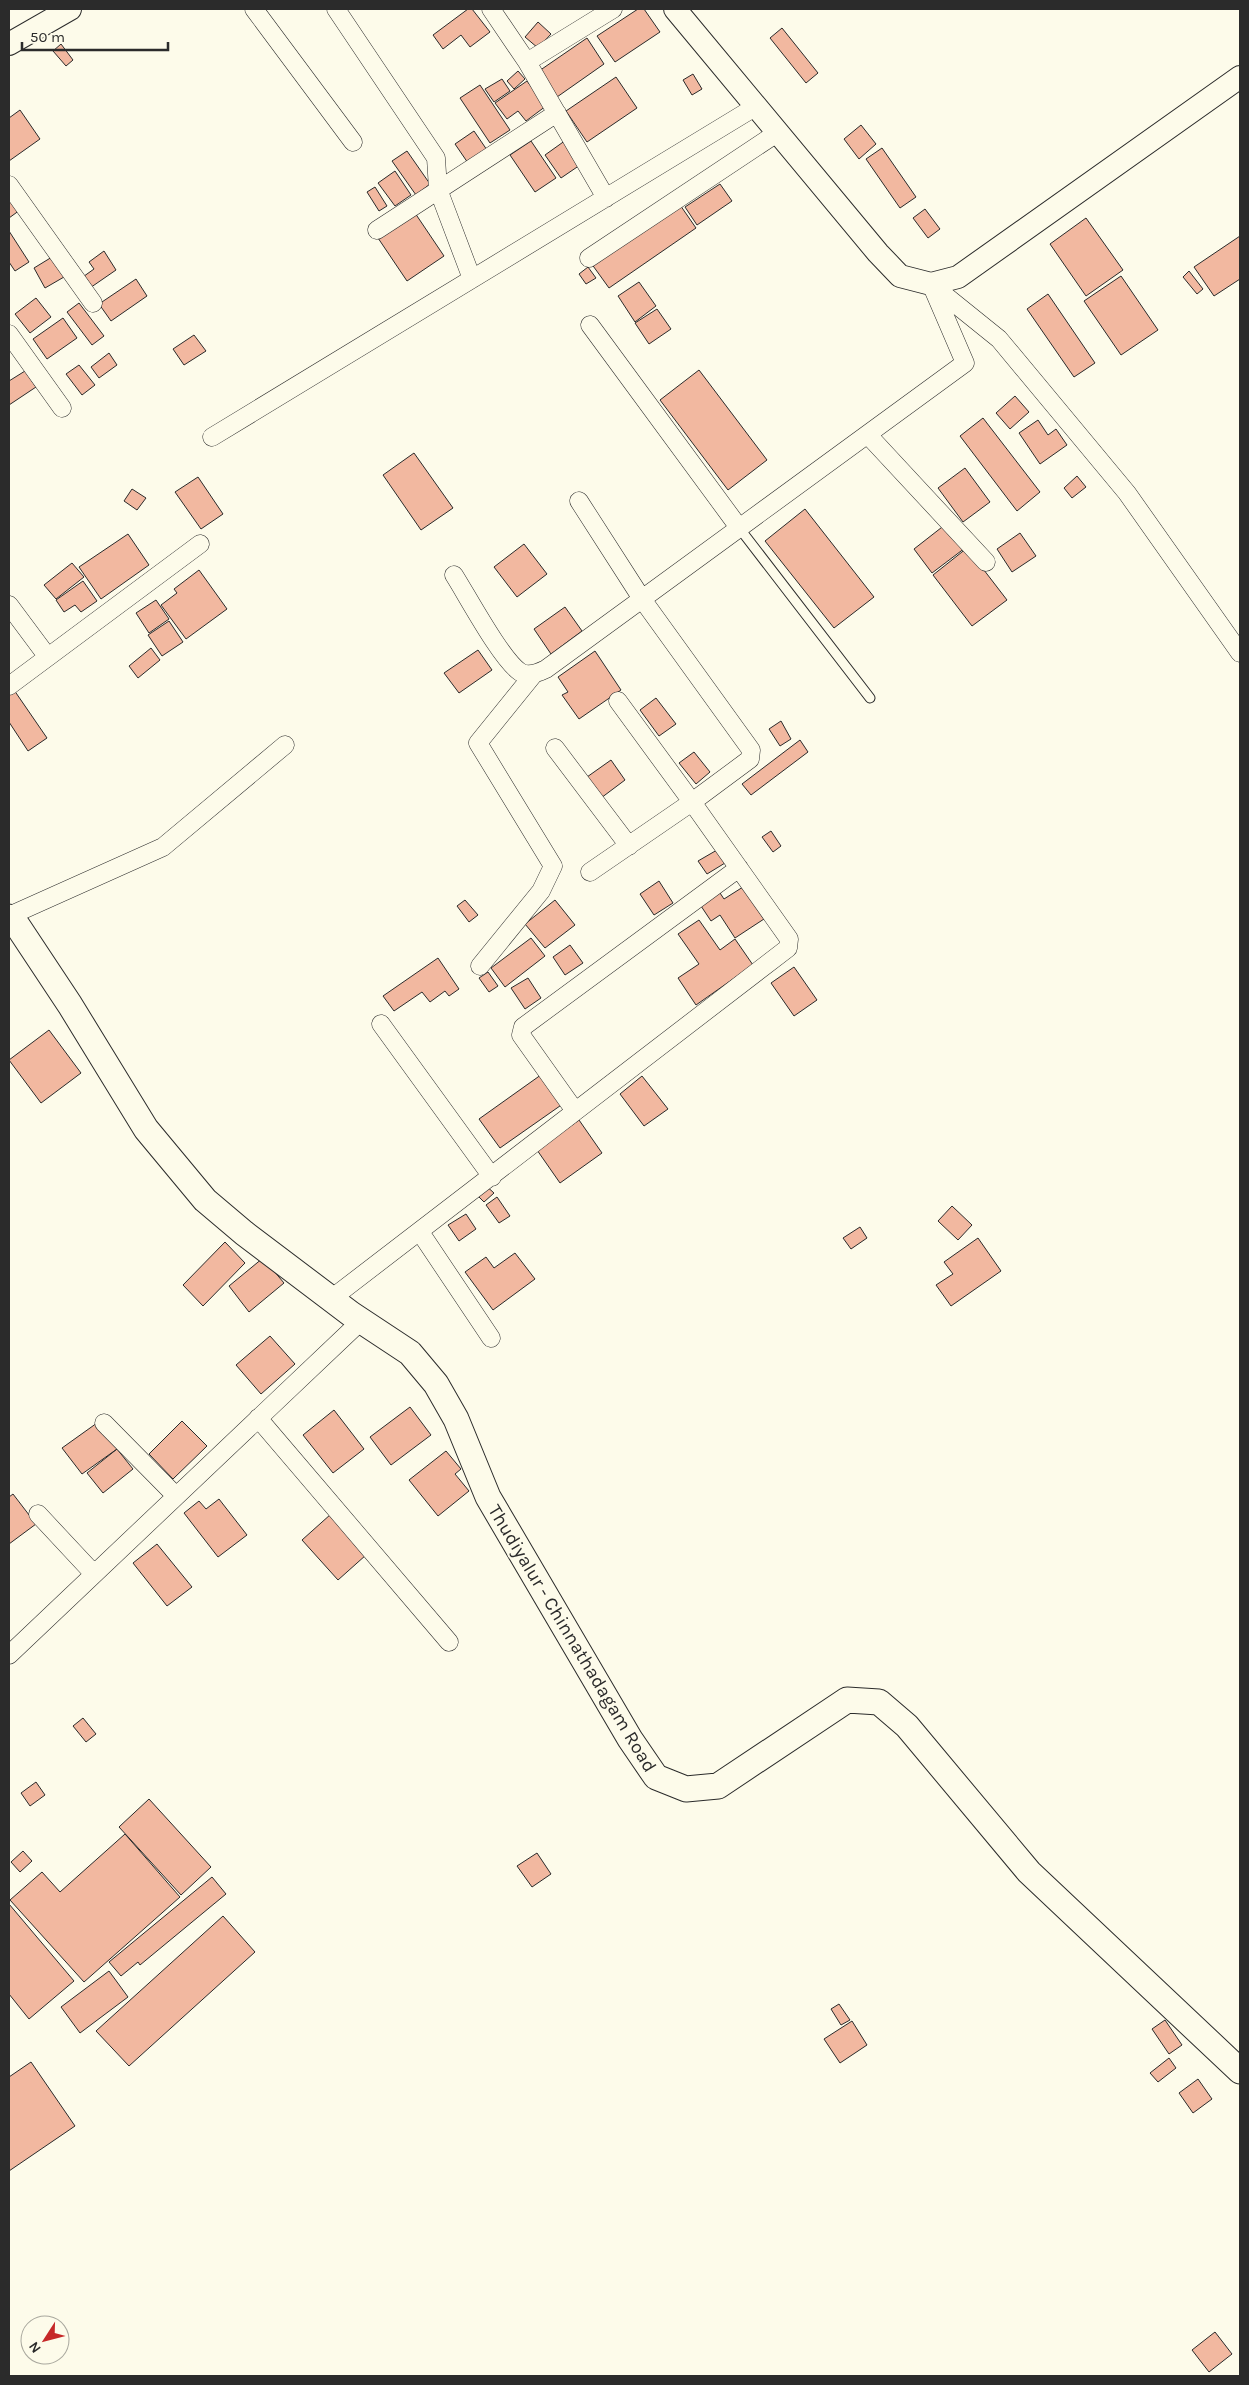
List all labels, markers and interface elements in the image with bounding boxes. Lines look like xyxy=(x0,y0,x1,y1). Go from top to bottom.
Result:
scale bar xyxy=(22,20,169,52)
text: 50 m xyxy=(30,28,65,46)
street label: Thudiyalur - Chinnathadagam Road xyxy=(483,1501,661,1776)
north arrow xyxy=(20,2315,70,2365)
text: N xyxy=(25,2338,45,2356)

